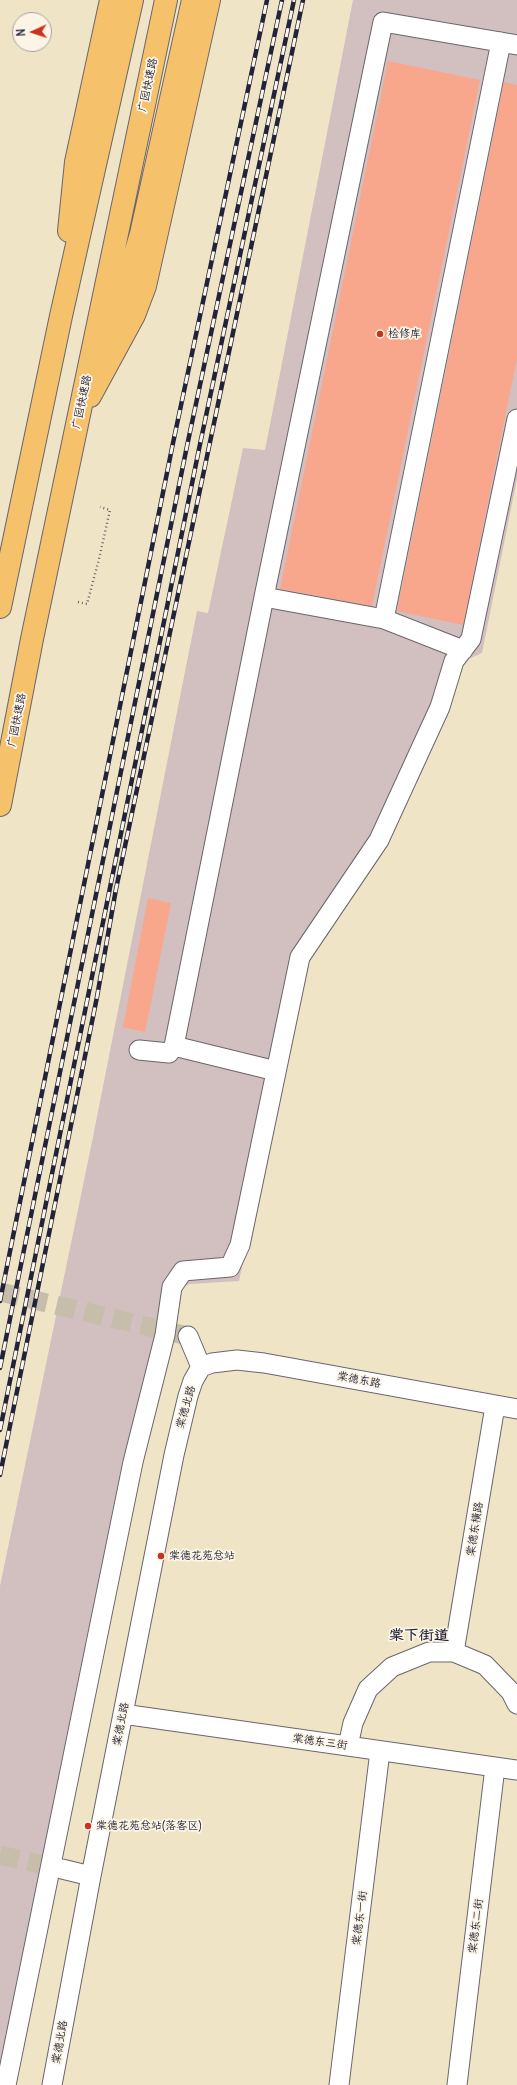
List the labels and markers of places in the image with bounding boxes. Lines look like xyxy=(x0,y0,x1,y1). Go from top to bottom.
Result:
place label: 检修库 xyxy=(388,327,421,341)
marker: 检修库 xyxy=(375,329,385,339)
place label: 棠德花苑总站 xyxy=(169,1549,235,1563)
marker: 棠德花苑总站 xyxy=(156,1551,166,1561)
place label: 棠德花苑总站(落客区) xyxy=(96,1819,202,1833)
marker: 棠德花苑总站(落客区) xyxy=(83,1821,93,1831)

